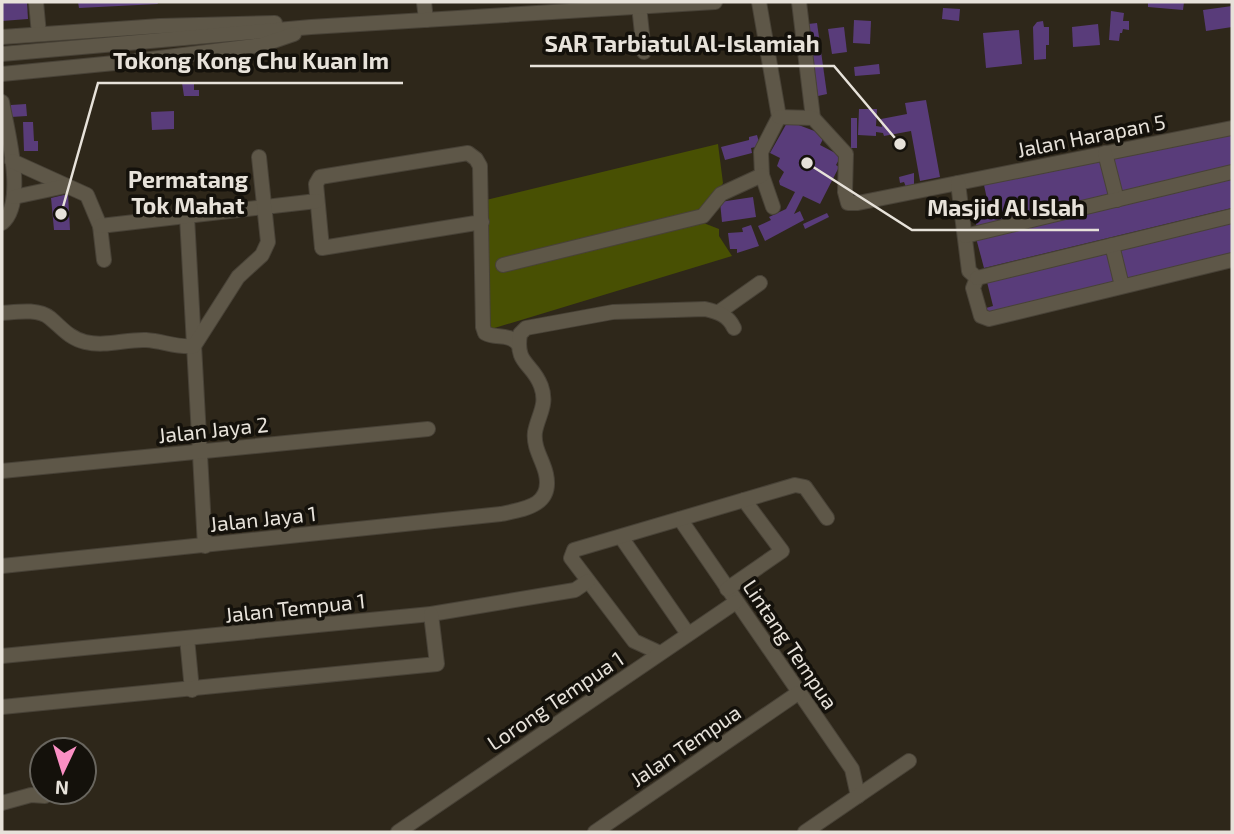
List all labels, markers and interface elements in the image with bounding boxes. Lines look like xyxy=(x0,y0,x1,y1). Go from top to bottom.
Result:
callout: SAR Tarbiatul Al-Islamiah xyxy=(530,22,834,66)
text: SAR Tarbiatul Al-Islamiah xyxy=(544,29,820,57)
callout: Tokong Kong Chu Kuan Im xyxy=(98,39,403,83)
text: Tokong Kong Chu Kuan Im xyxy=(113,46,389,74)
street label: Jalan Harapan 5 xyxy=(1015,108,1167,162)
district label: Permatang Tok Mahat xyxy=(128,165,249,219)
callout: Masjid Al Islah xyxy=(912,186,1099,230)
text: Masjid Al Islah xyxy=(927,193,1085,221)
street label: Jalan Jaya 2 xyxy=(157,411,269,447)
street label: Jalan Jaya 1 xyxy=(208,500,318,536)
street label: Lintang Tempua xyxy=(738,574,844,714)
street label: Jalan Tempua 1 xyxy=(224,587,366,627)
street label: Lorong Tempua 1 xyxy=(482,645,628,755)
street label: Jalan Tempua xyxy=(625,699,745,791)
north arrow xyxy=(28,736,98,806)
text: N xyxy=(54,777,69,800)

